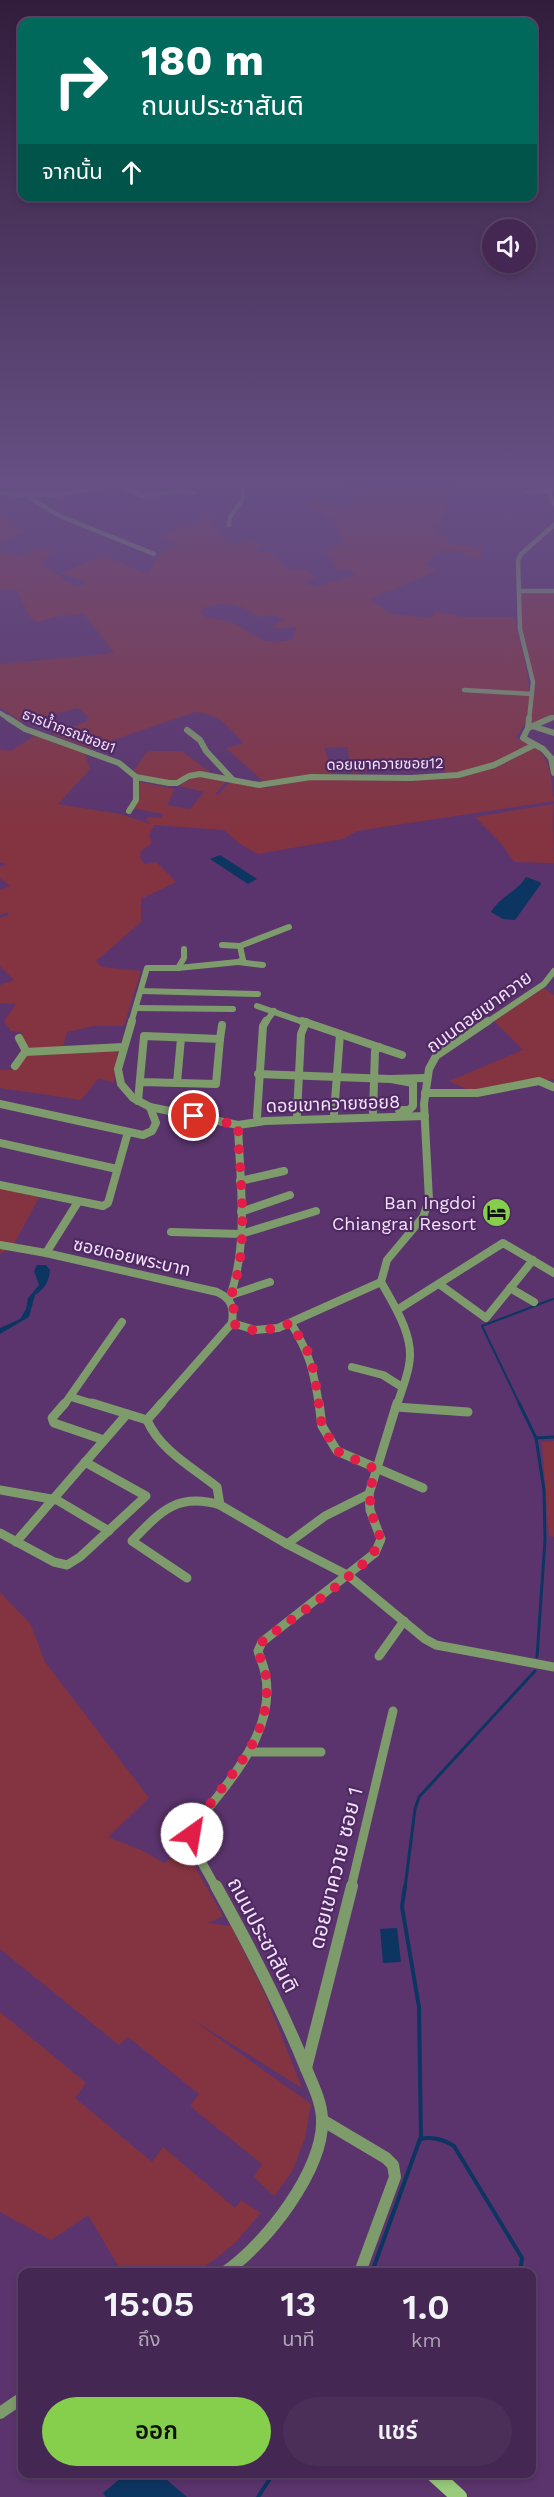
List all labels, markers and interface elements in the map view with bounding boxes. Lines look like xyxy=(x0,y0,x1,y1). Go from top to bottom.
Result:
text: 180 m xyxy=(141,36,264,85)
icon: right xyxy=(42,42,120,120)
text: ถนนประชาสันติ xyxy=(141,90,304,122)
icon: ahead xyxy=(115,156,148,189)
text: จากนั้น xyxy=(42,159,103,184)
map controls xyxy=(482,219,536,273)
button: sound xyxy=(482,219,536,273)
street label: ธารน้ำกรณ์ซอย1 xyxy=(20,703,119,757)
street label: ดอยเขาควายซอย12 xyxy=(326,754,444,774)
street label: ถนนดอยเขาควาย xyxy=(422,966,536,1057)
pin xyxy=(168,1090,219,1141)
street label: ดอยเขาควายซอย8 xyxy=(265,1091,401,1116)
icon: arrive xyxy=(177,1099,210,1132)
place label: Ban Ingdoi Chiangrai Resort xyxy=(332,1192,476,1234)
hotel icon: Ban Ingdoi Chiangrai Resort xyxy=(481,1197,513,1229)
street label: ซอยดอยพระบาท xyxy=(71,1233,193,1280)
street label: ดอยเขาควาย ซอย 1 xyxy=(303,1784,368,1951)
position arrow xyxy=(160,1802,224,1866)
street label: ถนนประชาสันติ xyxy=(223,1873,304,1997)
text: 15:05 xyxy=(104,2283,194,2325)
text: 13 xyxy=(280,2283,317,2325)
text: 1.0 xyxy=(403,2286,450,2328)
text: ถึง xyxy=(138,2327,161,2351)
text: นาที xyxy=(282,2327,315,2351)
text: km xyxy=(411,2328,441,2352)
button: ออก xyxy=(42,2397,271,2466)
button: แชร์ xyxy=(283,2397,512,2466)

